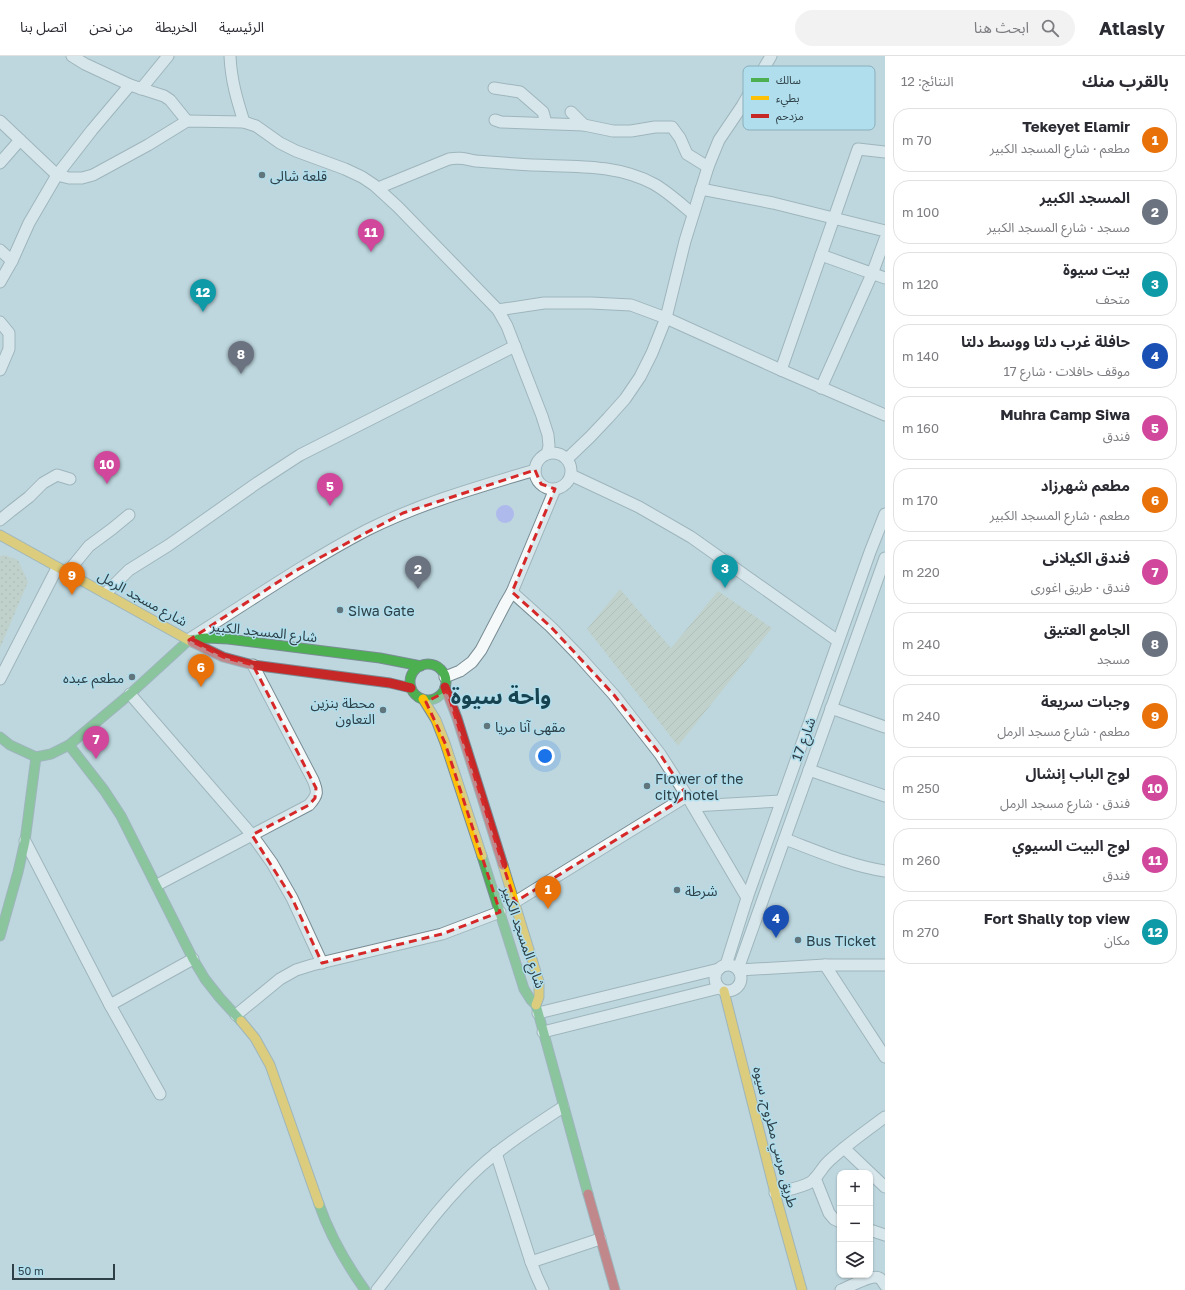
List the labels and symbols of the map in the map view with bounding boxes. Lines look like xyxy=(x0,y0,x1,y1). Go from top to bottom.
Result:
legend xyxy=(743,66,875,130)
text: سالك xyxy=(776,73,801,86)
text: بطيء xyxy=(776,91,799,108)
text: مزدحم xyxy=(776,109,804,125)
place label: قلعة شالى xyxy=(270,167,327,185)
marker: قلعة شالى xyxy=(257,170,267,180)
pin: 11 xyxy=(358,219,384,252)
pin: 12 xyxy=(190,279,216,312)
pin: 8 xyxy=(228,341,254,374)
pin: 10 xyxy=(94,451,120,484)
pin: 5 xyxy=(317,473,343,506)
pin: 3 xyxy=(712,555,738,588)
pin: 2 xyxy=(405,556,431,589)
pin: 9 xyxy=(59,562,85,595)
street label: شارع مسجد الرمل xyxy=(94,566,191,632)
place label: Siwa Gate xyxy=(348,602,415,619)
marker: Siwa Gate xyxy=(335,605,345,615)
street label: شارع المسجد الكبير xyxy=(208,617,318,648)
pin: 6 xyxy=(188,654,214,687)
place label: مطعم عبده xyxy=(63,669,124,689)
marker: مطعم عبده xyxy=(127,672,137,682)
district label: واحة سيوة xyxy=(451,682,551,709)
place label: محطة بنزين التعاون xyxy=(310,694,375,728)
marker: محطة بنزين التعاون xyxy=(378,705,388,715)
street label: شارع 17 xyxy=(787,715,822,764)
place label: مقهى آنا مريا xyxy=(495,718,566,736)
marker: مقهى آنا مريا xyxy=(482,721,492,731)
pin: 7 xyxy=(83,726,109,759)
your location xyxy=(535,746,555,766)
place label: Flower of the city hotel xyxy=(655,770,743,803)
marker: Flower of the city hotel xyxy=(642,781,652,791)
pin: 1 xyxy=(535,876,561,909)
place label: شرطة xyxy=(685,882,717,900)
street label: شارع المسجد الكبير xyxy=(495,883,550,991)
marker: شرطة xyxy=(672,885,682,895)
pin: 4 xyxy=(763,905,789,938)
place label: Bus Ticket xyxy=(806,932,876,949)
marker: Bus Ticket xyxy=(793,935,803,945)
street label: طريق مرسي مطروح, سيوه xyxy=(747,1065,802,1210)
scale bar xyxy=(12,1262,115,1281)

